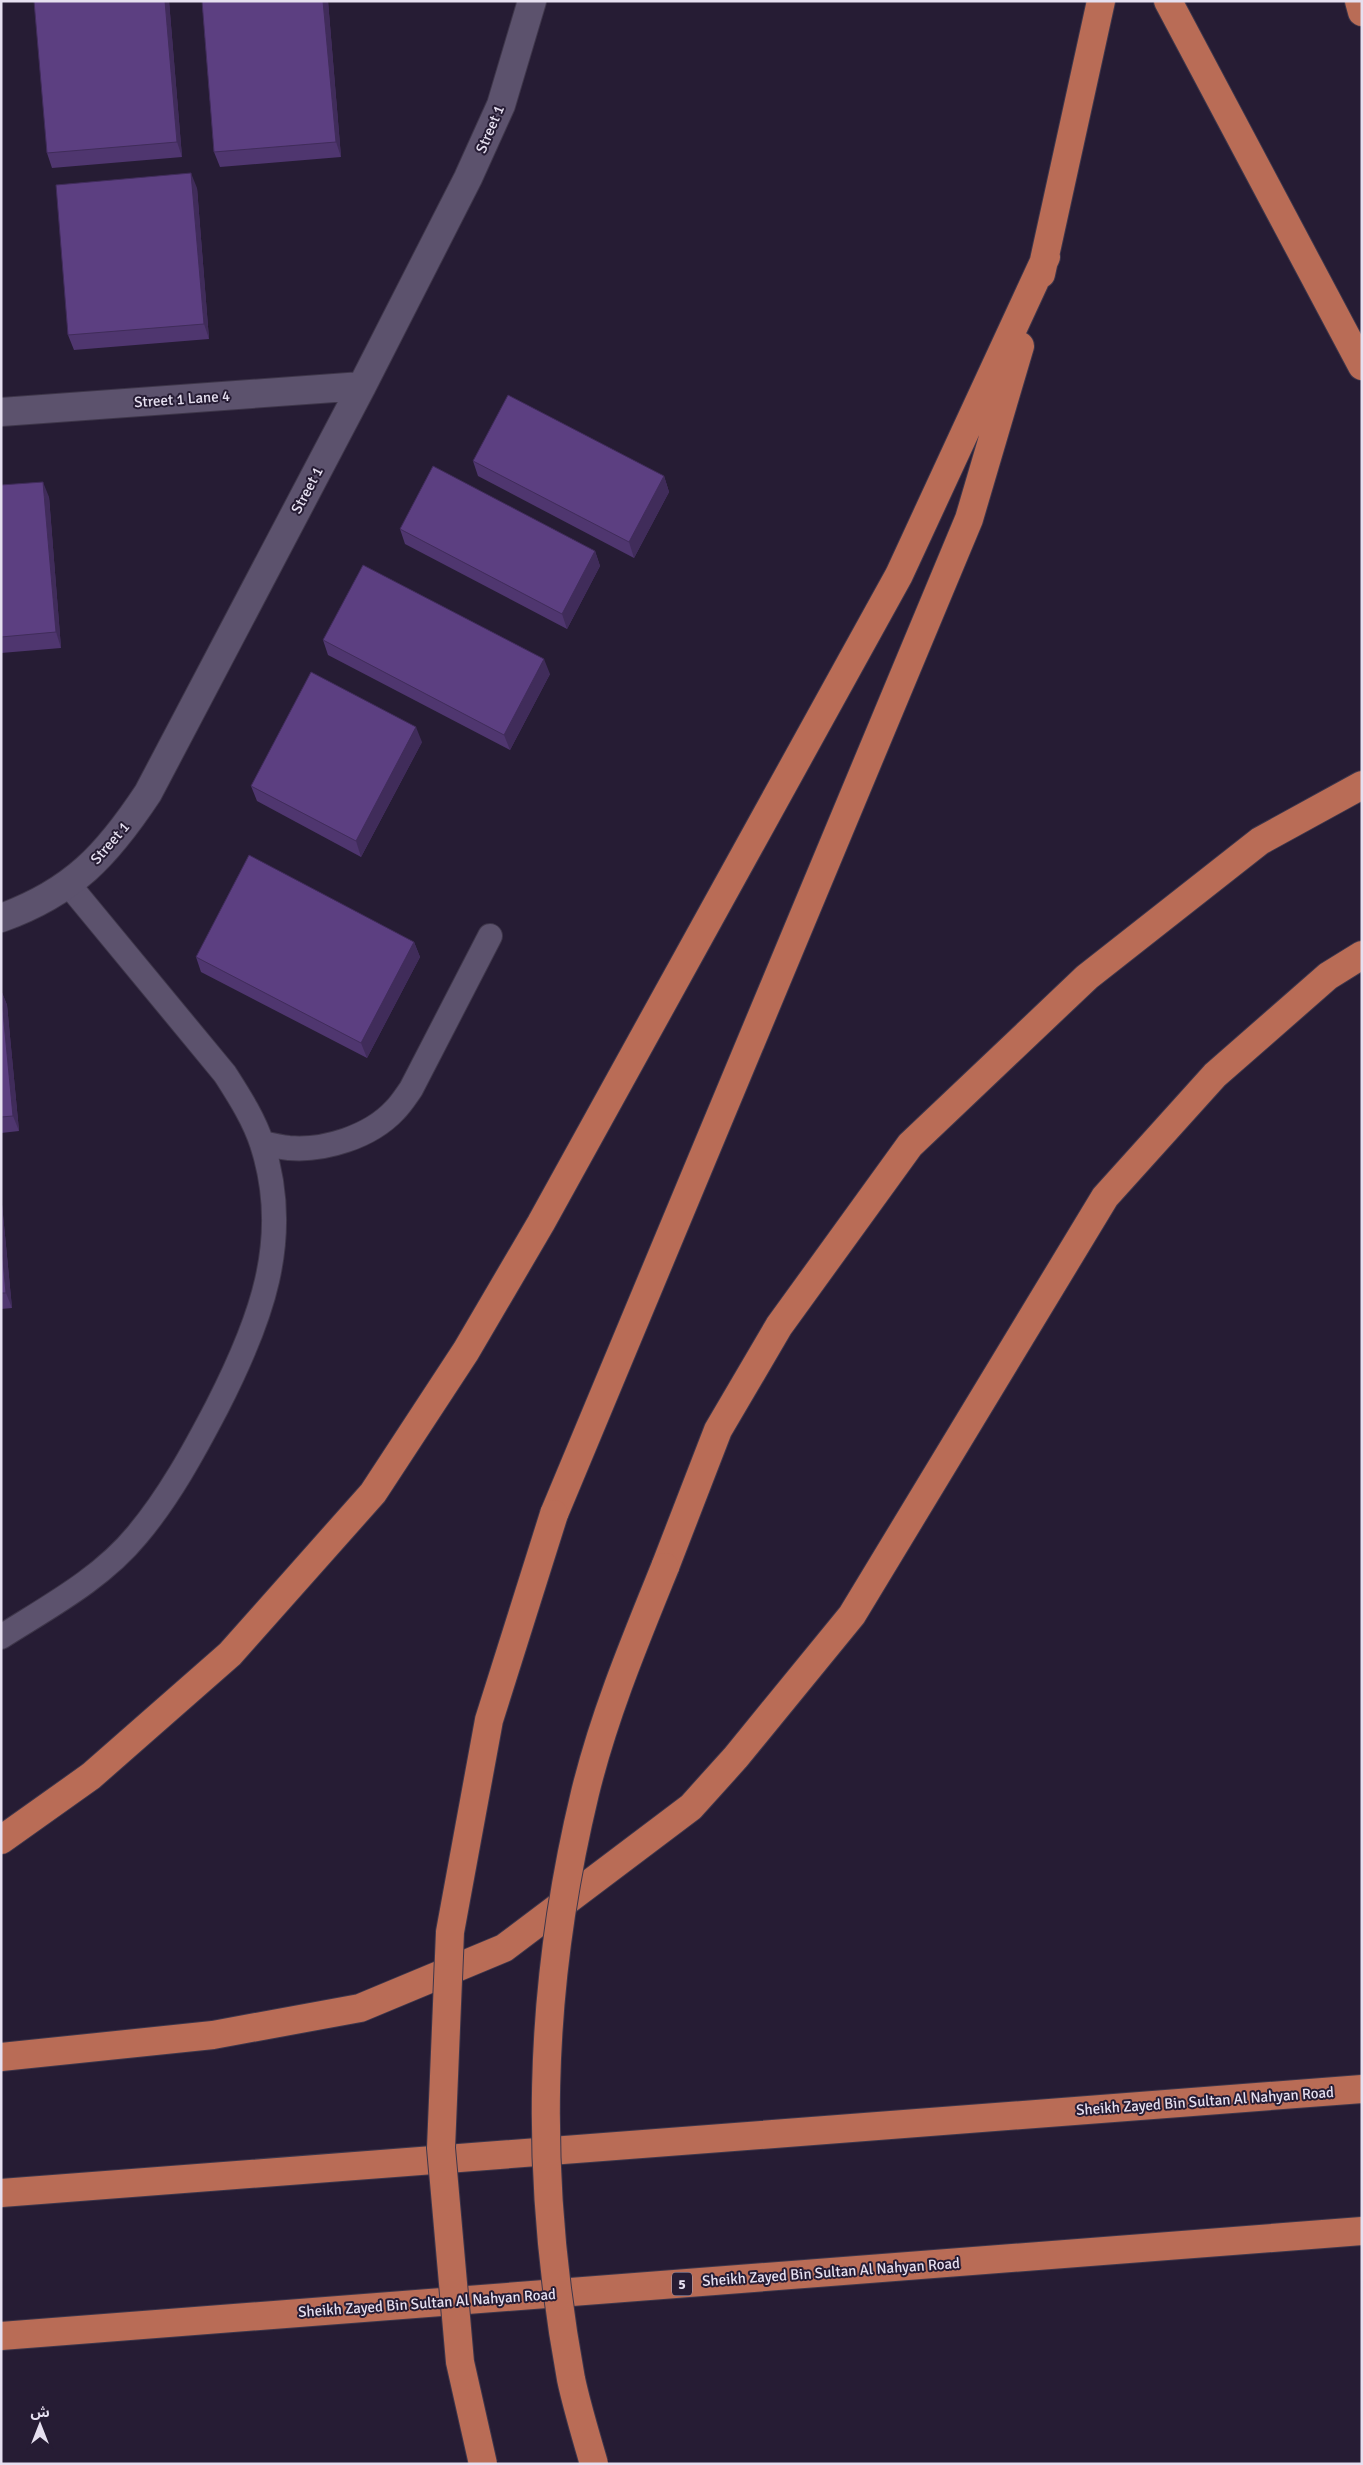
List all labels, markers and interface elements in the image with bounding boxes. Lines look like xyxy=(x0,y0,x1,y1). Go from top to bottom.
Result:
street label: Street 1 xyxy=(472,102,508,156)
street label: Street 1 Lane 4 xyxy=(133,387,231,411)
street label: Street 1 xyxy=(287,463,327,517)
street label: Street 1 xyxy=(87,818,133,868)
street label: Sheikh Zayed Bin Sultan Al Nahyan Road xyxy=(1075,2083,1335,2119)
street label: Sheikh Zayed Bin Sultan Al Nahyan Road xyxy=(701,2254,961,2290)
road number: 5 xyxy=(672,2272,692,2296)
street label: Sheikh Zayed Bin Sultan Al Nahyan Road xyxy=(297,2285,557,2321)
north arrow xyxy=(15,2400,65,2450)
text: ش xyxy=(30,2404,50,2421)

